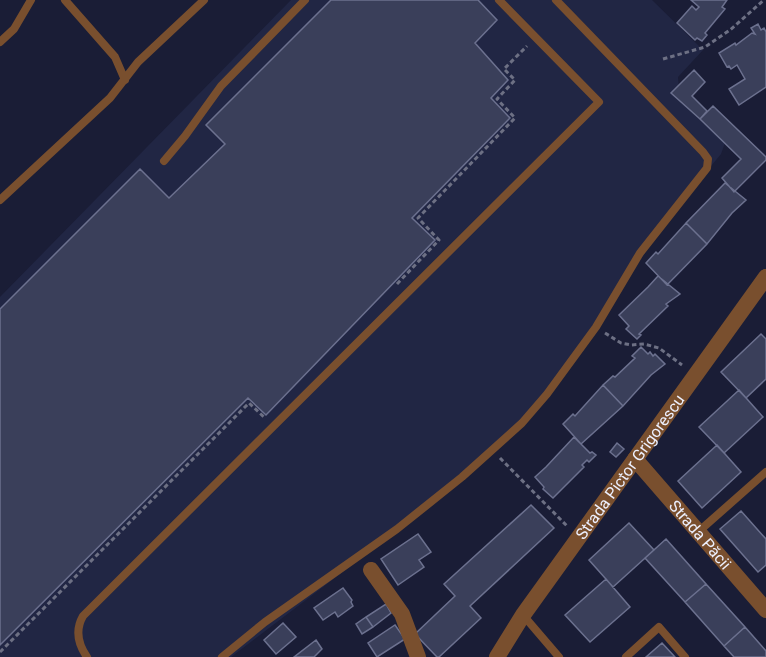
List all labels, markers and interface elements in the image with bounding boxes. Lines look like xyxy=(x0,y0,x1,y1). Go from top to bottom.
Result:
street label: Strada Pictor Grigorescu xyxy=(571,391,688,543)
street label: Strada Păcii xyxy=(665,496,736,573)

